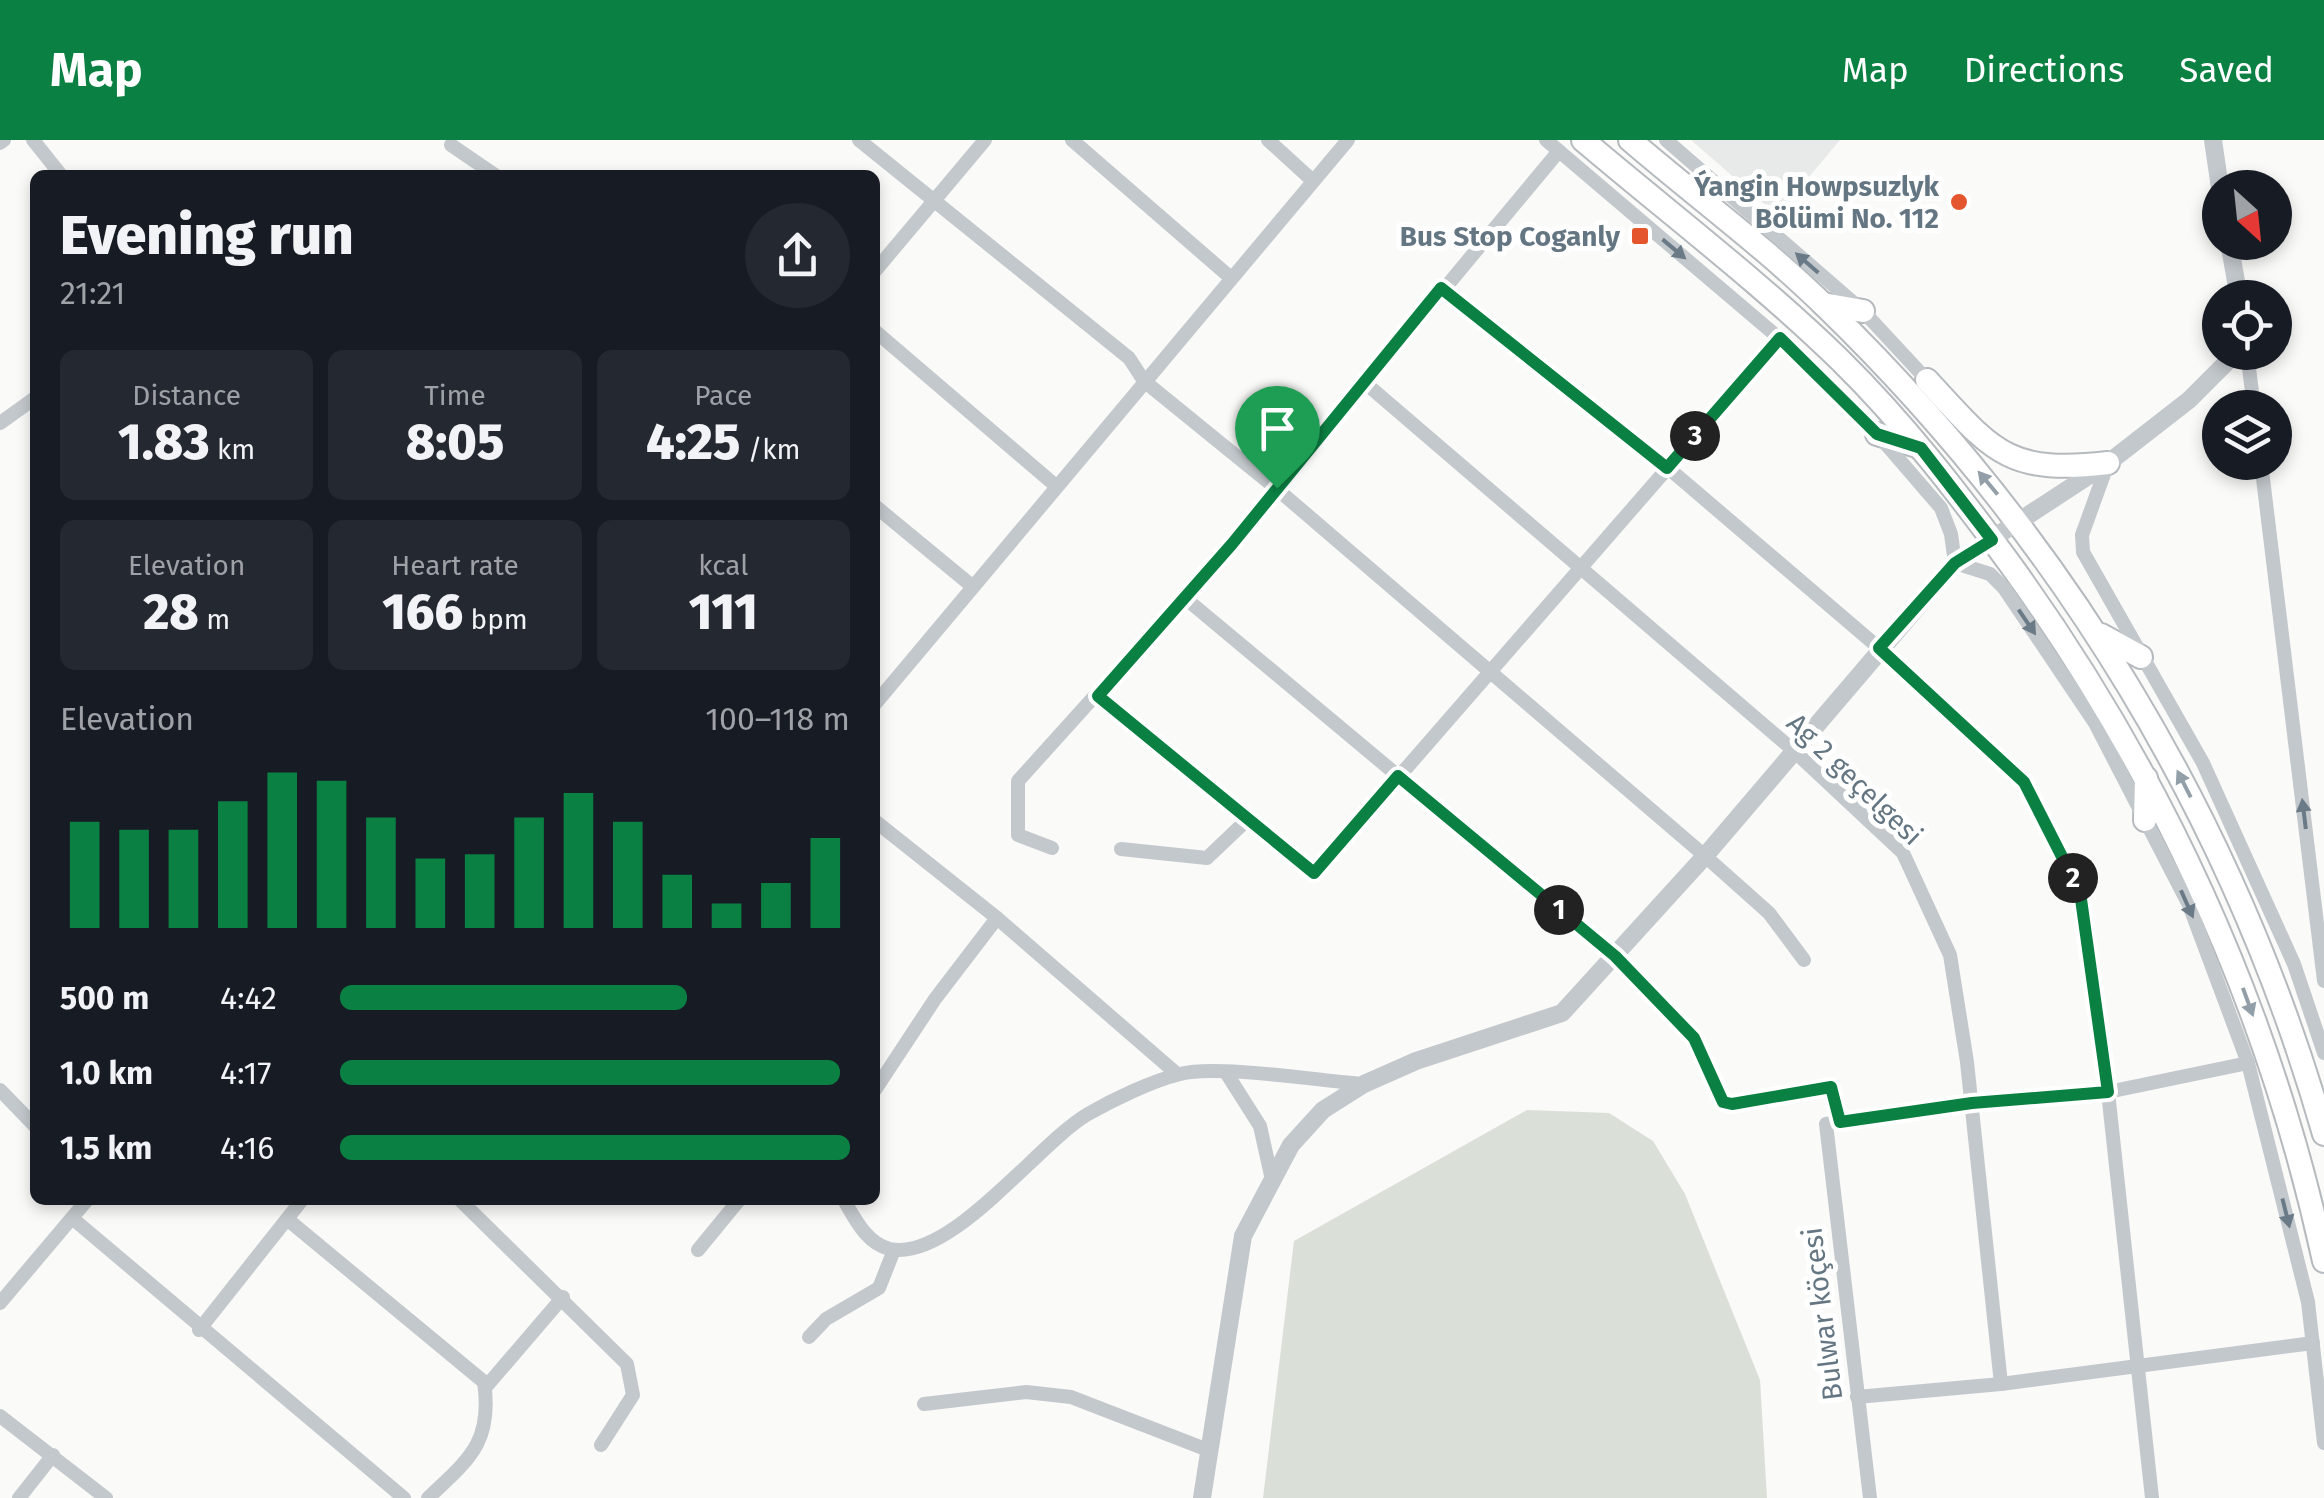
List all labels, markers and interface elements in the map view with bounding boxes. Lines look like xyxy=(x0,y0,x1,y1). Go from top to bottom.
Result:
text: Map xyxy=(50,41,143,99)
text: Map xyxy=(1842,49,1909,91)
text: Directions xyxy=(1964,49,2124,91)
text: Saved xyxy=(2179,49,2274,91)
place label: Ýangin Howpsuzlyk Bölümi No. 112 xyxy=(1693,169,1940,235)
north arrow xyxy=(2202,170,2292,260)
map controls xyxy=(2202,170,2292,480)
marker: Ýangin Howpsuzlyk Bölümi No. 112 xyxy=(1948,191,1970,213)
text: Evening run xyxy=(60,203,354,269)
button: share xyxy=(745,203,850,308)
place label: Bus Stop Coganly xyxy=(1400,220,1620,253)
marker: Bus Stop Coganly xyxy=(1629,225,1651,247)
one-way arrow xyxy=(1661,237,1686,259)
one-way arrow xyxy=(1795,253,1820,275)
text: 21:21 xyxy=(60,274,125,312)
button: locate xyxy=(2202,280,2292,370)
text: Distance xyxy=(132,379,241,412)
text: Time xyxy=(424,379,486,412)
text: Pace xyxy=(694,379,752,412)
pin xyxy=(1235,386,1320,489)
button: layers xyxy=(2202,390,2292,480)
icon: arrive xyxy=(1250,401,1305,456)
pin: 3 xyxy=(1670,411,1720,461)
text: 1.83 xyxy=(118,412,210,472)
text: 8:05 xyxy=(406,412,504,472)
text: 4:25 xyxy=(646,412,740,472)
text: 3 xyxy=(1688,419,1702,452)
text: km xyxy=(210,433,255,466)
text: /km xyxy=(740,433,801,466)
one-way arrow xyxy=(1978,471,2000,496)
text: Elevation xyxy=(128,549,245,582)
text: Heart rate xyxy=(391,549,519,582)
text: kcal xyxy=(698,549,749,582)
text: 28 xyxy=(143,582,199,642)
text: 166 xyxy=(382,582,463,642)
text: 111 xyxy=(689,582,758,642)
text: m xyxy=(199,603,230,636)
text: bpm xyxy=(463,603,528,636)
one-way arrow xyxy=(2018,609,2036,636)
text: Elevation xyxy=(60,700,194,738)
text: 100–118 m xyxy=(705,700,850,738)
street label: Ag 2 geçelgesi xyxy=(1780,707,1929,852)
one-way arrow xyxy=(2176,770,2193,799)
one-way arrow xyxy=(2296,798,2312,830)
pin: 2 xyxy=(2048,853,2098,903)
text: 2 xyxy=(2066,861,2080,894)
pin: 1 xyxy=(1534,885,1584,935)
one-way arrow xyxy=(2179,889,2195,919)
text: 1 xyxy=(1553,893,1566,926)
text: 500 m xyxy=(60,979,149,1017)
text: 4:42 xyxy=(220,979,277,1017)
one-way arrow xyxy=(2241,988,2256,1018)
text: 1.0 km xyxy=(60,1054,153,1092)
text: 4:17 xyxy=(220,1054,272,1092)
text: 1.5 km xyxy=(60,1129,152,1167)
text: 4:16 xyxy=(220,1129,274,1167)
one-way arrow xyxy=(2279,1198,2294,1229)
street label: Bulwar köçesi xyxy=(1796,1225,1849,1402)

